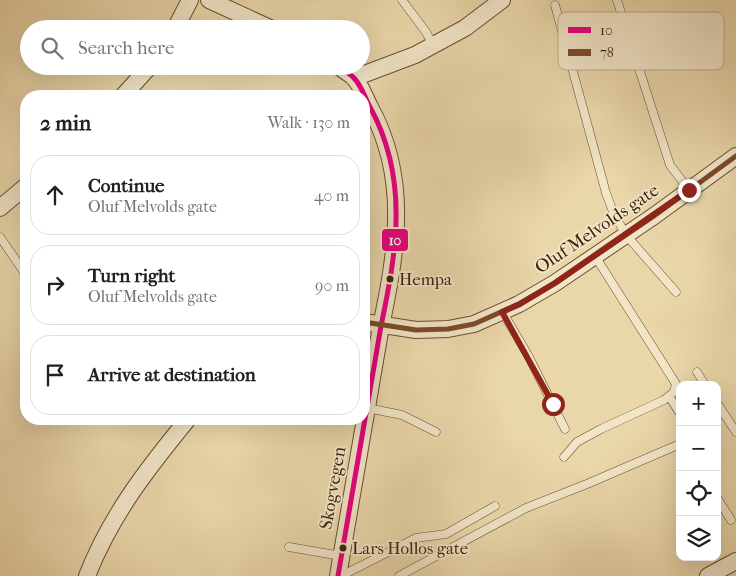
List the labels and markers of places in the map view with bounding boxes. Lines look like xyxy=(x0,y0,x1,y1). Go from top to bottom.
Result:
place label: Hempa xyxy=(399,269,452,289)
marker: Hempa xyxy=(385,274,395,284)
place label: Lars Hollos gate xyxy=(352,538,469,558)
marker: Lars Hollos gate xyxy=(338,543,348,553)

